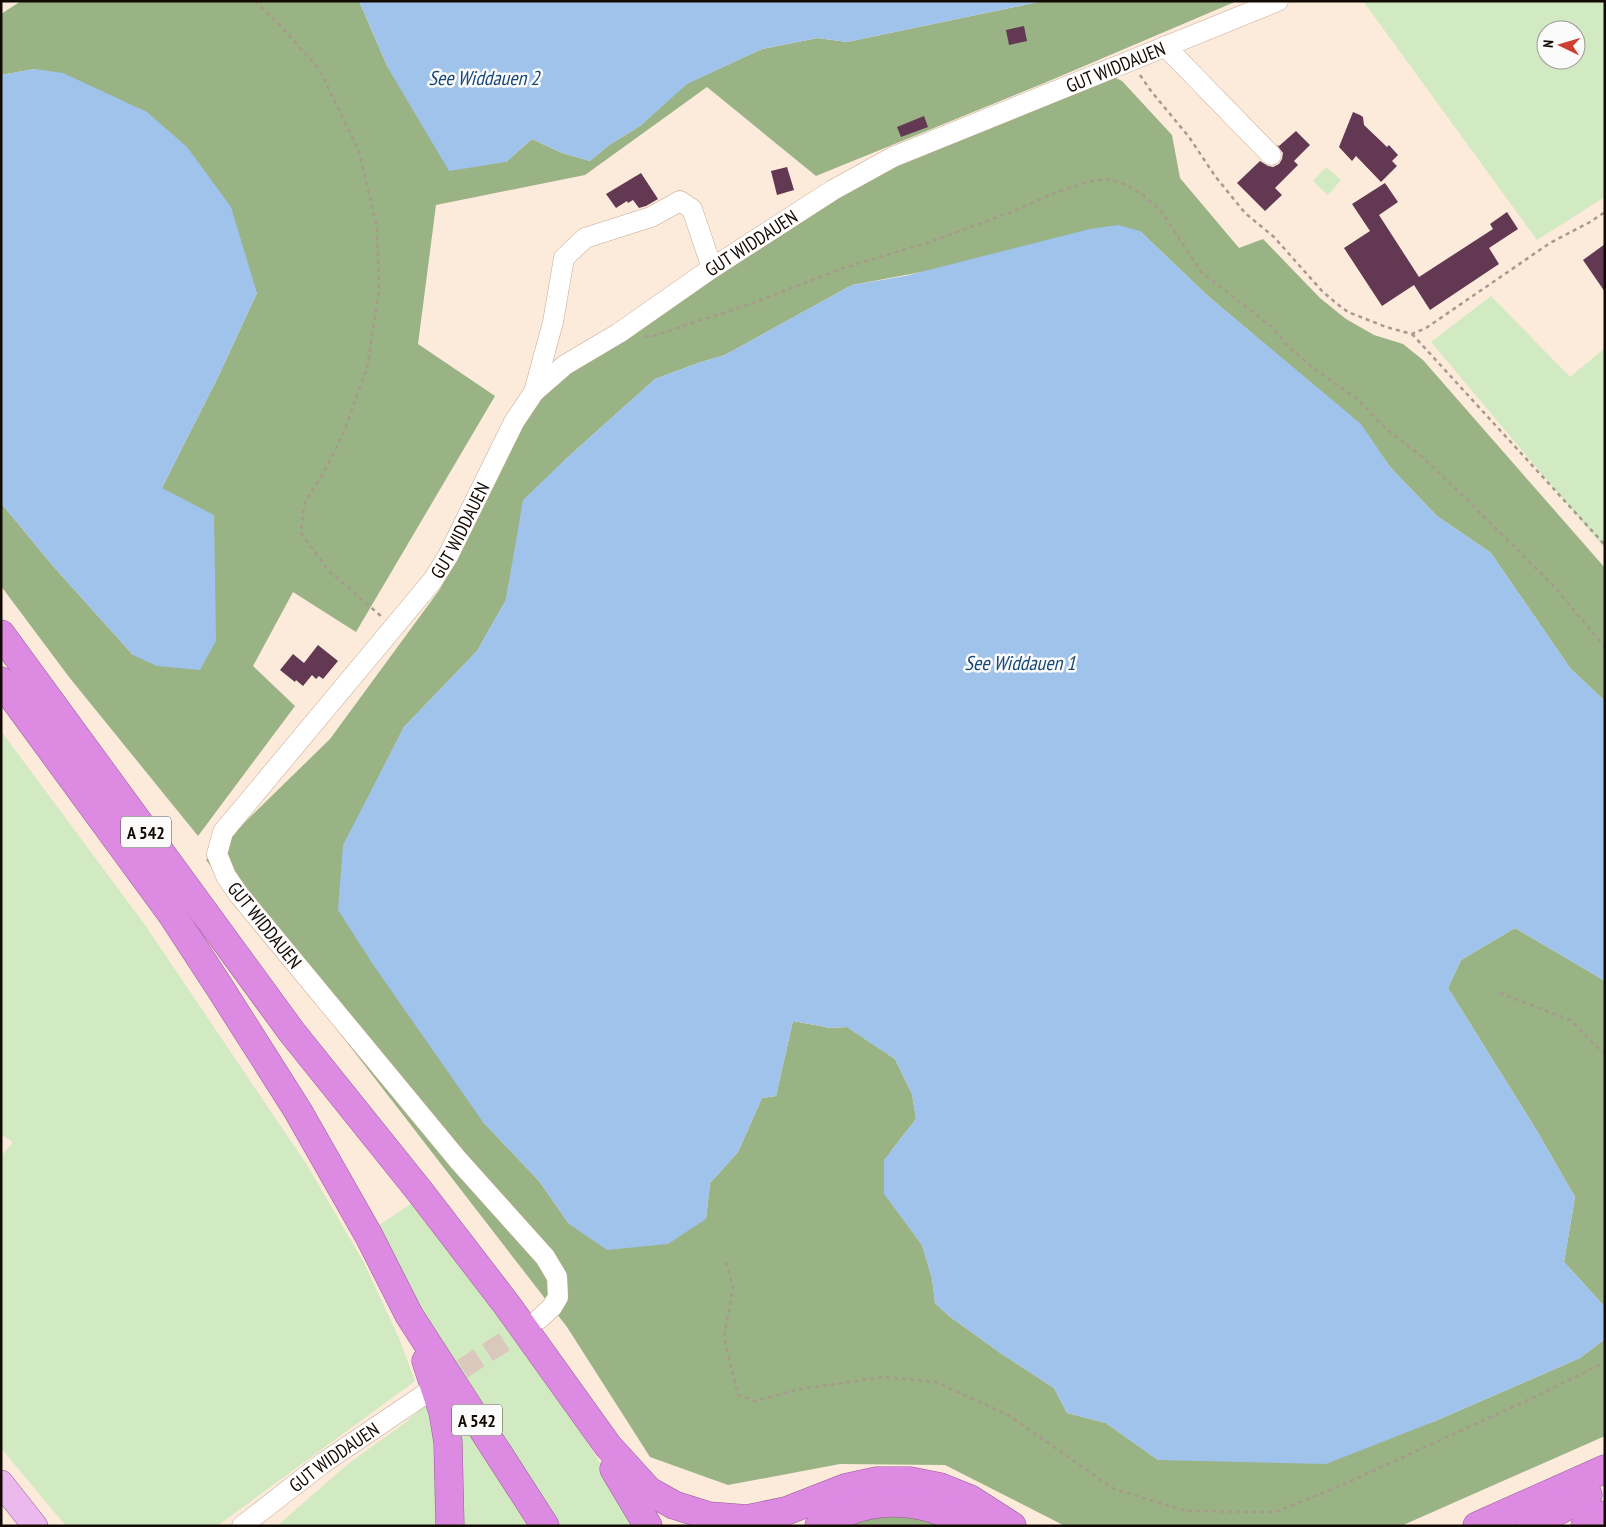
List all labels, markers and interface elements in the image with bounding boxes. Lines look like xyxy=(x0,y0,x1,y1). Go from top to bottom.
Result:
north arrow xyxy=(1536,20,1586,70)
street label: GUT WIDDAUEN xyxy=(1062,36,1169,98)
text: N xyxy=(1539,39,1557,48)
water label: See Widdauen 2 xyxy=(429,65,541,91)
street label: GUT WIDDAUEN xyxy=(700,204,802,281)
street label: GUT WIDDAUEN xyxy=(425,478,494,583)
water label: See Widdauen 1 xyxy=(965,650,1076,676)
road number: A 542 xyxy=(121,816,171,848)
street label: GUT WIDDAUEN xyxy=(223,877,307,973)
road number: A 542 xyxy=(452,1404,502,1436)
street label: GUT WIDDAUEN xyxy=(284,1417,383,1497)

